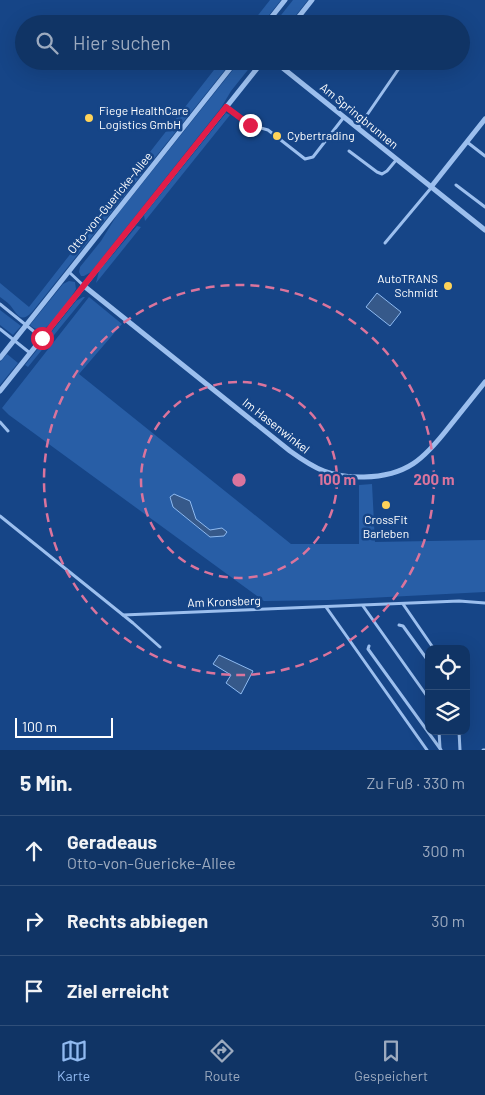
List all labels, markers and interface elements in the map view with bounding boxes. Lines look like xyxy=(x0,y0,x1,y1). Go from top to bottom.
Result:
search box xyxy=(15,15,470,70)
icon: search xyxy=(33,29,61,57)
text: Hier suchen xyxy=(73,31,171,54)
street label: Am Springbrunnen xyxy=(318,79,402,151)
place label: Fiege HealthCare Logistics GmbH xyxy=(99,103,188,131)
marker: Fiege HealthCare Logistics GmbH xyxy=(83,112,95,124)
route end xyxy=(239,114,262,137)
place label: Cybertrading xyxy=(287,128,355,142)
marker: Cybertrading xyxy=(271,130,283,142)
street label: Otto-von-Guericke-Allee xyxy=(64,149,154,256)
place label: AutoTRANS Schmidt xyxy=(377,271,438,299)
marker: AutoTRANS Schmidt xyxy=(442,280,454,292)
route start xyxy=(31,327,54,350)
street label: Im Hasenwinkel xyxy=(240,395,313,456)
text: 100 m xyxy=(318,470,356,488)
text: 200 m xyxy=(413,470,455,488)
centre of rings xyxy=(230,471,248,489)
marker: CrossFit Barleben xyxy=(380,499,392,511)
place label: CrossFit Barleben xyxy=(363,512,409,540)
street label: Am Kronsberg xyxy=(187,593,261,609)
map controls xyxy=(425,645,470,735)
button: locate xyxy=(425,645,470,690)
button: layers xyxy=(425,690,470,735)
scale bar xyxy=(15,715,112,738)
text: 100 m xyxy=(22,718,57,735)
text: 5 Min. xyxy=(20,770,73,795)
text: Zu Fuß · 330 m xyxy=(366,773,465,792)
text: Geradeaus xyxy=(67,830,157,853)
icon: ahead xyxy=(20,837,48,865)
text: 300 m xyxy=(422,841,465,860)
text: Otto-von-Guericke-Allee xyxy=(67,853,236,872)
icon: right xyxy=(20,907,48,935)
text: Rechts abbiegen xyxy=(67,909,208,932)
text: 30 m xyxy=(431,911,465,930)
icon: arrive xyxy=(20,977,48,1005)
text: Ziel erreicht xyxy=(67,979,169,1002)
tab: Karte xyxy=(57,1037,90,1084)
tab: Route xyxy=(204,1037,240,1084)
tab: Gespeichert xyxy=(354,1037,428,1084)

